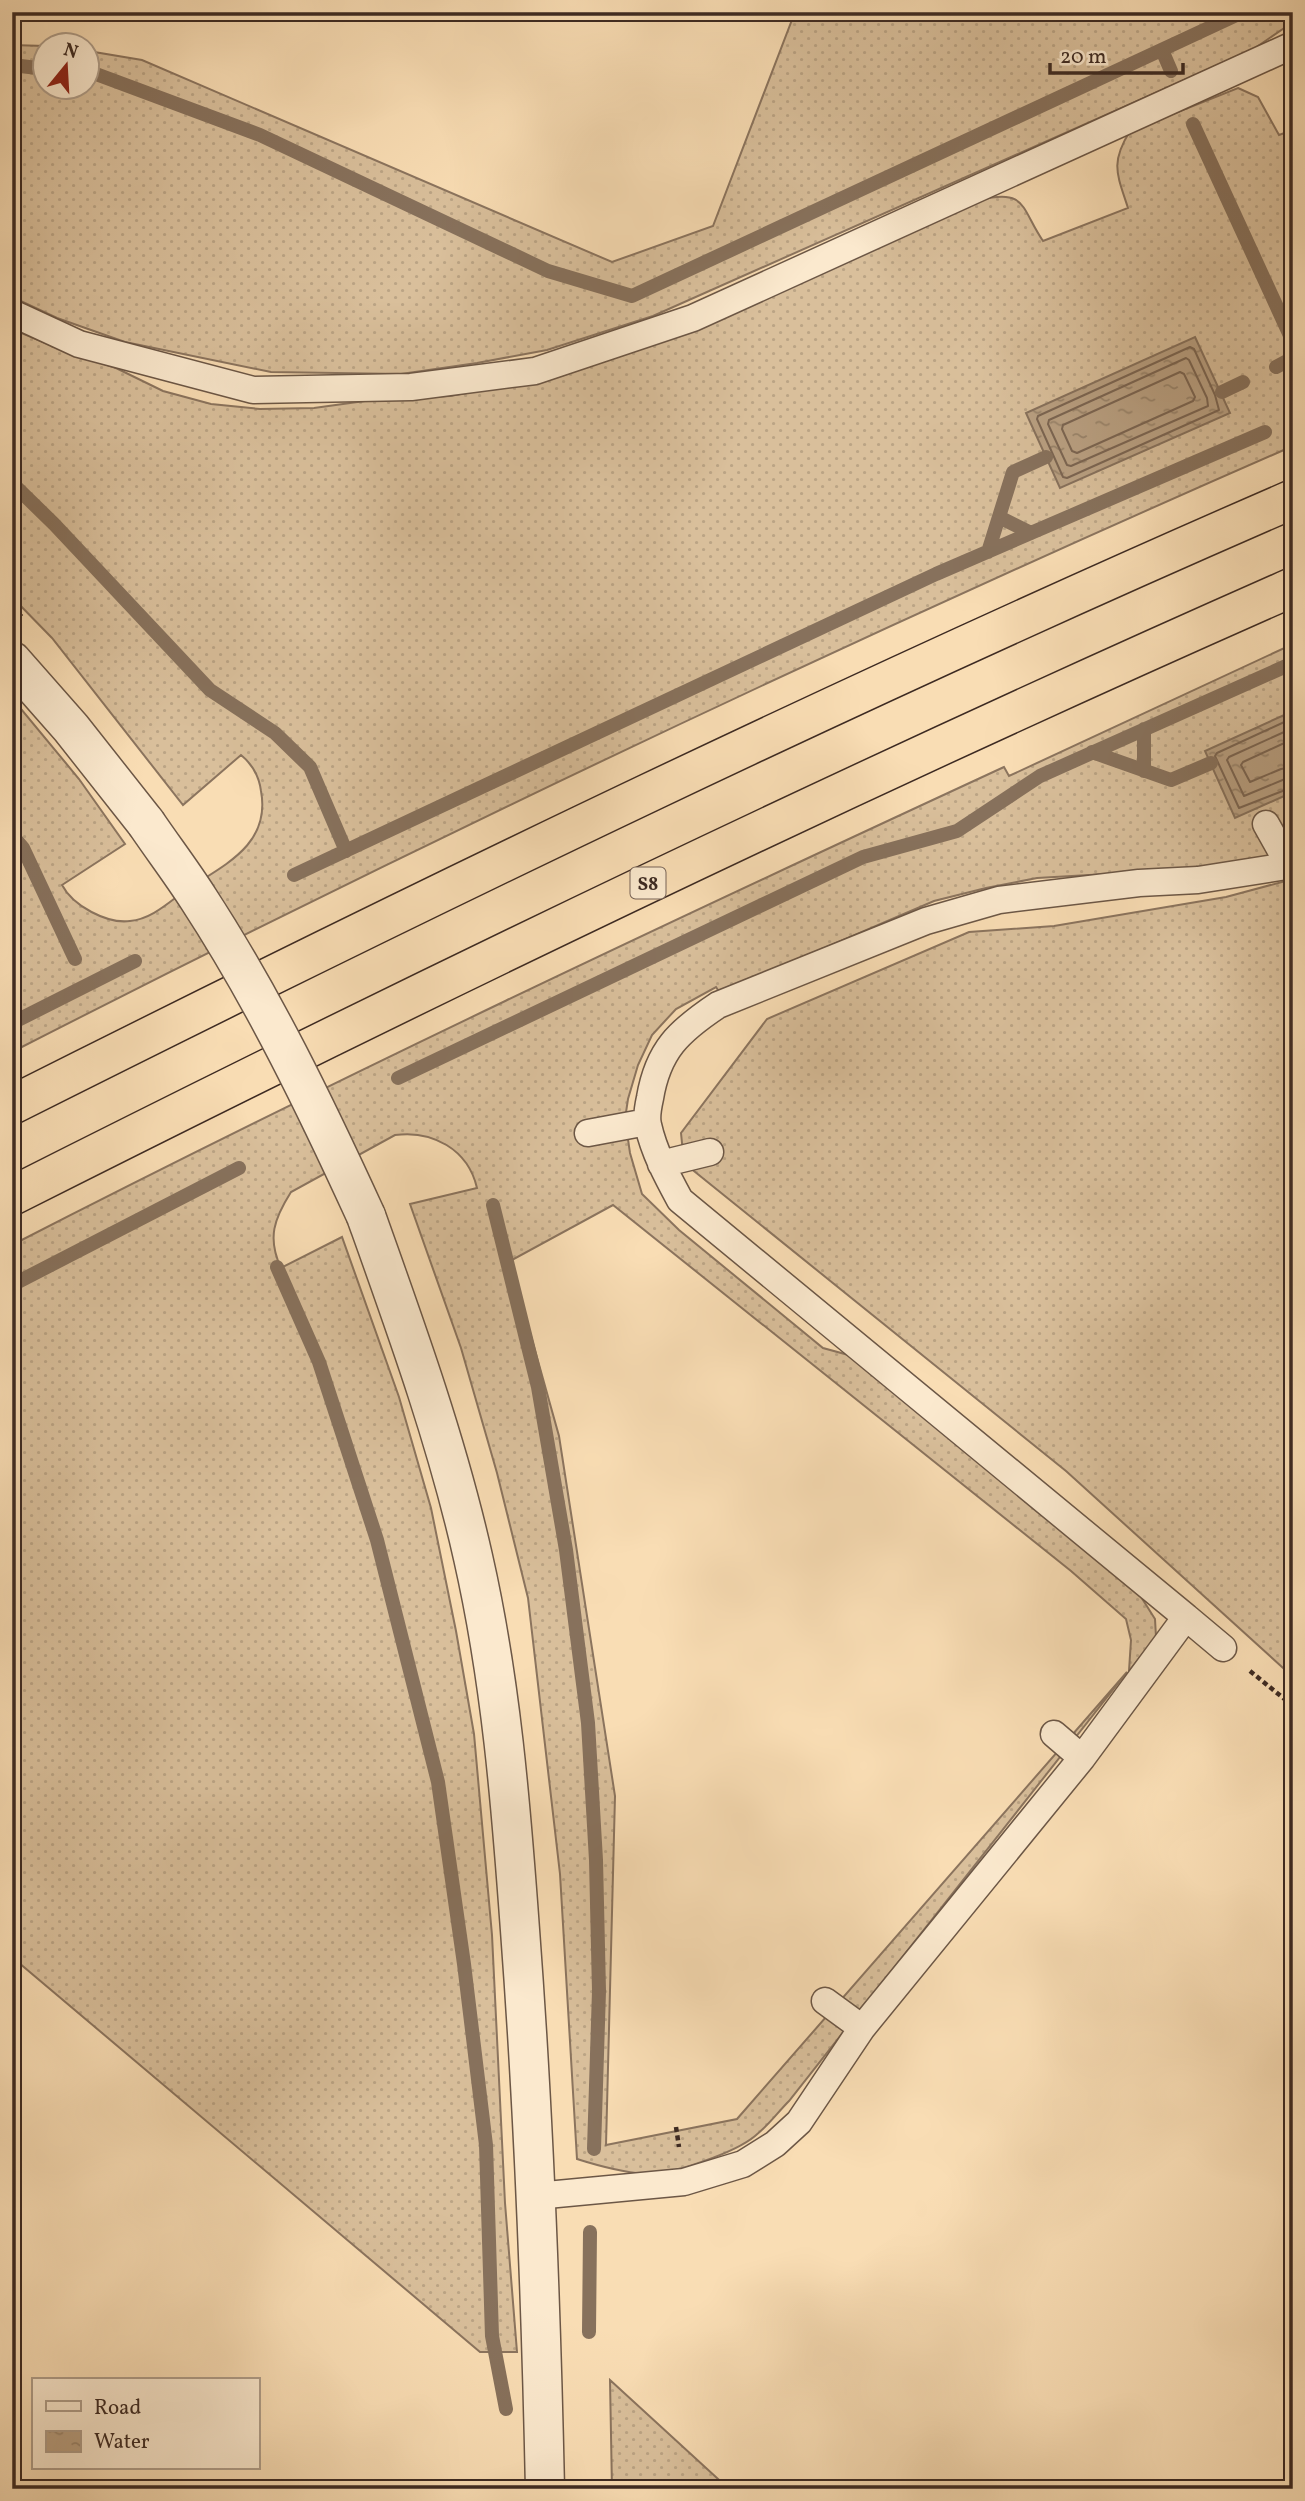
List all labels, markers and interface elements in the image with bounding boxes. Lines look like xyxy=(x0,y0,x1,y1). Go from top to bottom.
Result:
north arrow xyxy=(32,32,102,102)
scale bar xyxy=(1050,32,1182,76)
text: N xyxy=(60,37,81,66)
text: 20 m xyxy=(1060,43,1106,72)
road number: S8 xyxy=(630,868,666,898)
legend xyxy=(32,2378,259,2470)
text: Road xyxy=(94,2394,141,2423)
text: Water xyxy=(94,2428,150,2457)

